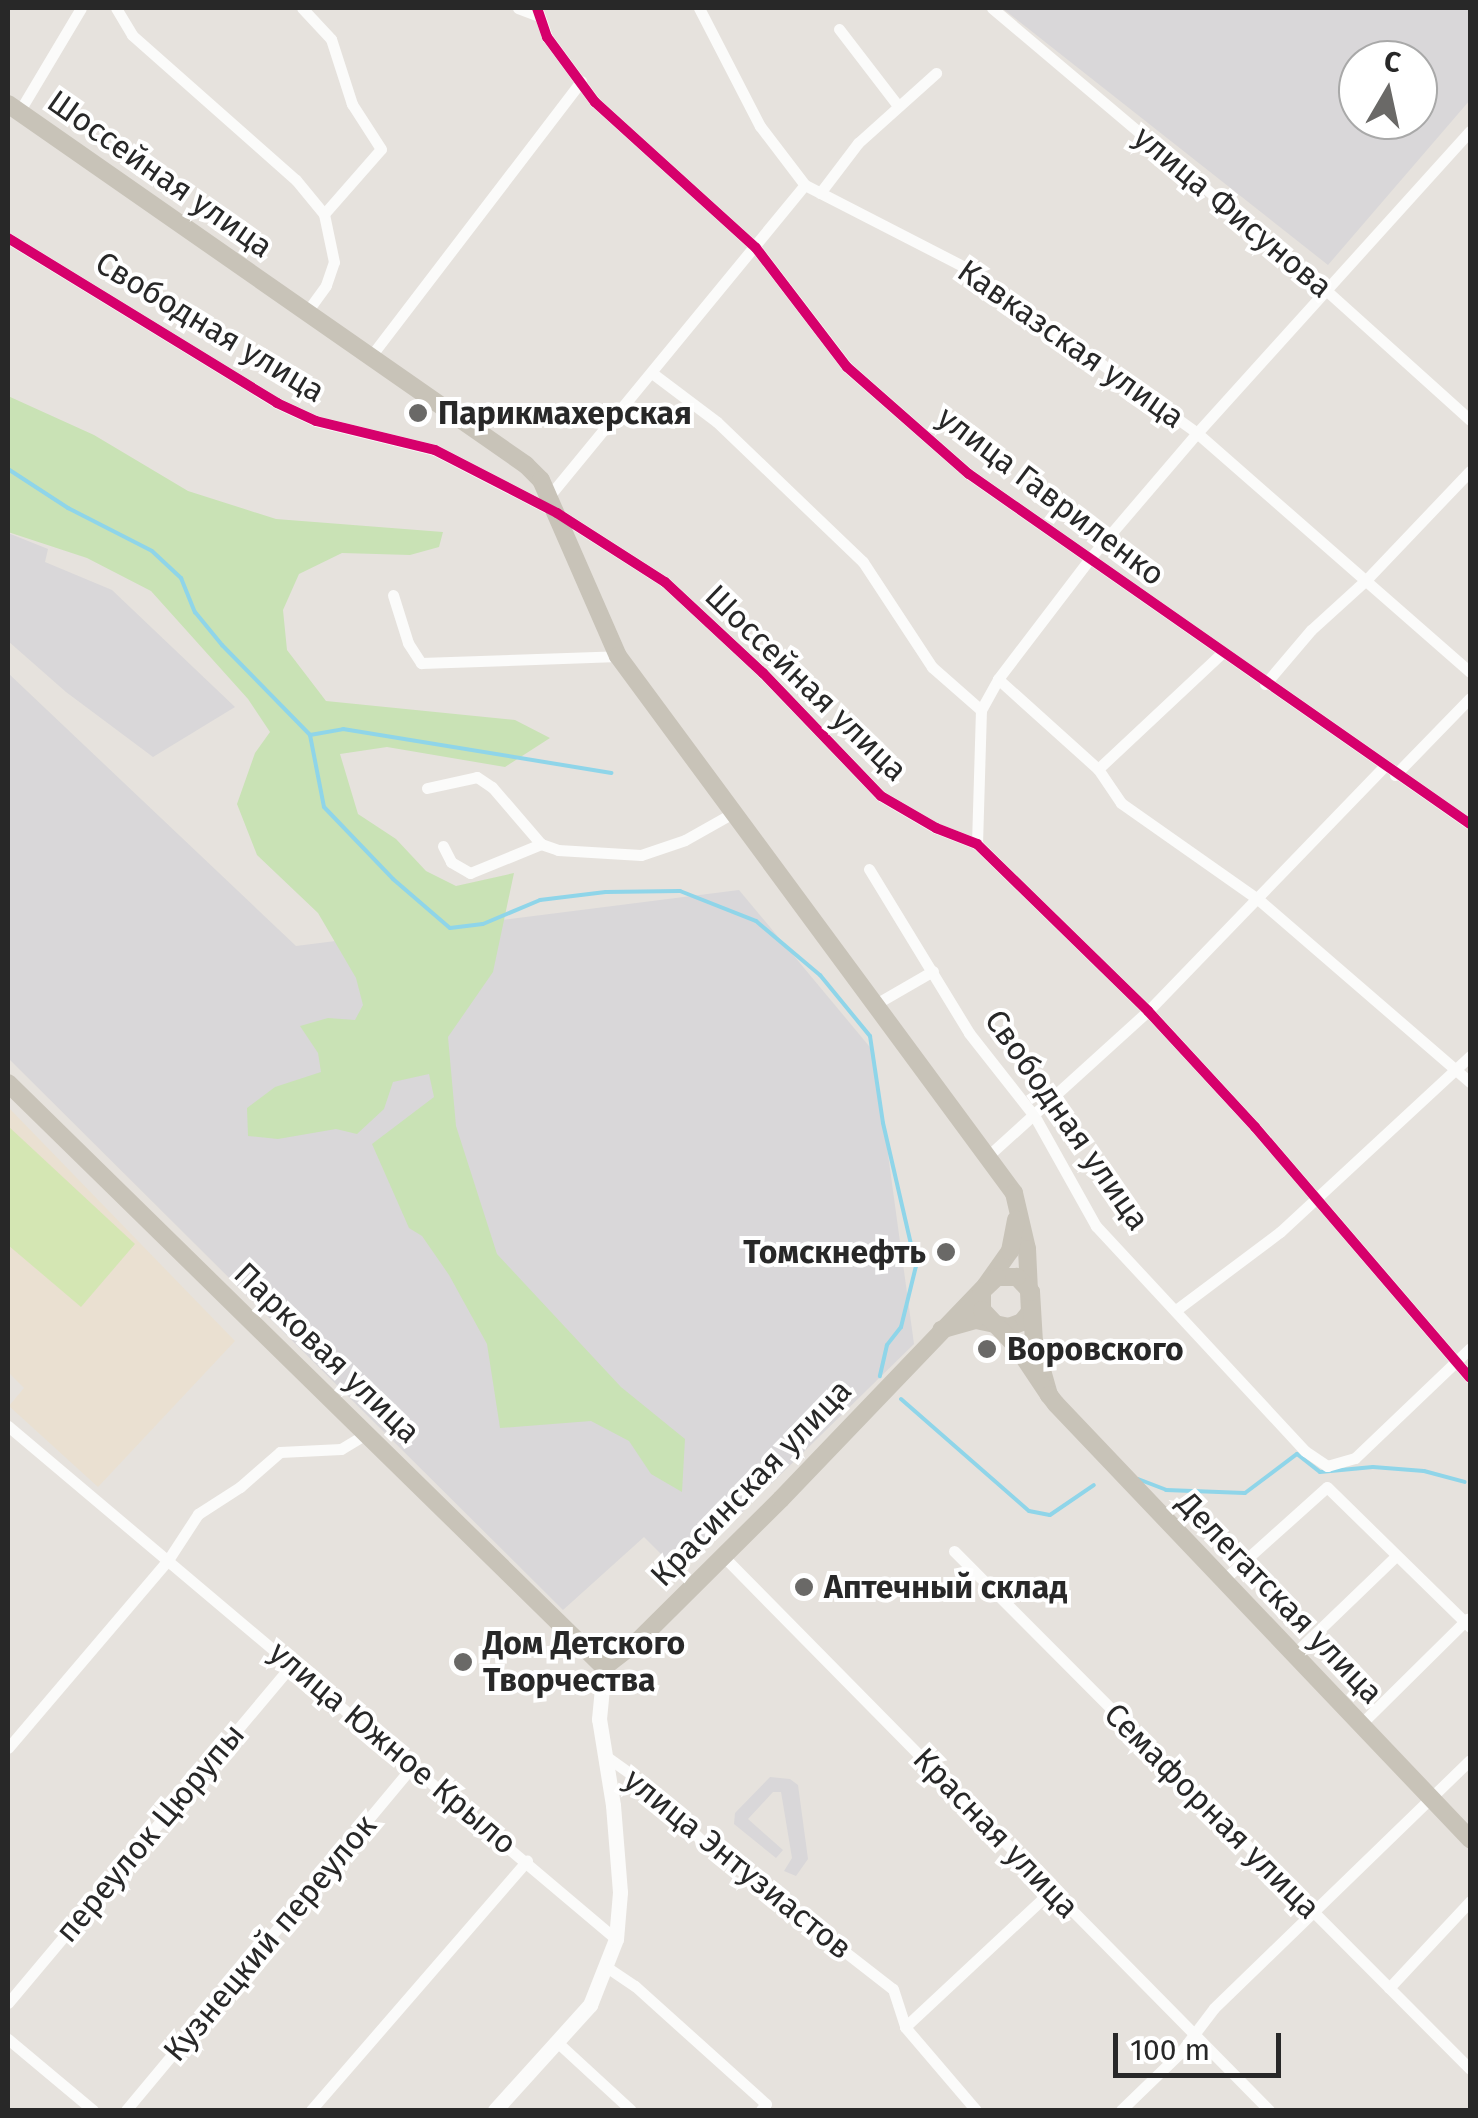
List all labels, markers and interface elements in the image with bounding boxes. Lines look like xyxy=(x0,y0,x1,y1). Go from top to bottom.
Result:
north arrow xyxy=(1338,40,1438,140)
text: С xyxy=(1382,44,1403,79)
street label: Шоссейная улица xyxy=(40,82,280,266)
street label: улица Фисунова xyxy=(1126,118,1340,306)
street label: Свободная улица xyxy=(88,243,332,411)
street label: Кавказская улица xyxy=(950,252,1192,436)
place label: Парикмахерская xyxy=(438,394,692,432)
street label: улица Гавриленко xyxy=(930,398,1172,594)
marker: Парикмахерская xyxy=(407,402,429,424)
street label: Шоссейная улица xyxy=(697,577,915,789)
street label: Свободная улица xyxy=(977,1002,1157,1238)
place label: Томскнефть xyxy=(743,1233,926,1271)
marker: Томскнефть xyxy=(935,1241,957,1263)
street label: Парковая улица xyxy=(226,1255,428,1451)
place label: Воровского xyxy=(1007,1330,1184,1368)
marker: Воровского xyxy=(976,1338,998,1360)
street label: Красинская улица xyxy=(643,1372,859,1594)
street label: Делегатская улица xyxy=(1169,1484,1391,1712)
place label: Аптечный склад xyxy=(824,1568,1067,1606)
marker: Аптечный склад xyxy=(793,1576,815,1598)
place label: Дом Детского Творчества xyxy=(483,1625,685,1700)
street label: улица Южное Крыло xyxy=(261,1633,525,1863)
marker: Дом Детского Творчества xyxy=(452,1651,474,1673)
street label: Семафорная улица xyxy=(1096,1695,1328,1927)
street label: переулок Цюрупы xyxy=(47,1716,253,1950)
street label: Красная улица xyxy=(905,1740,1087,1926)
street label: улица Энтузиастов xyxy=(616,1760,860,1968)
street label: Кузнецкий переулок xyxy=(156,1807,384,2069)
scale bar xyxy=(1118,2013,1286,2075)
text: 100 m xyxy=(1130,2032,1210,2068)

